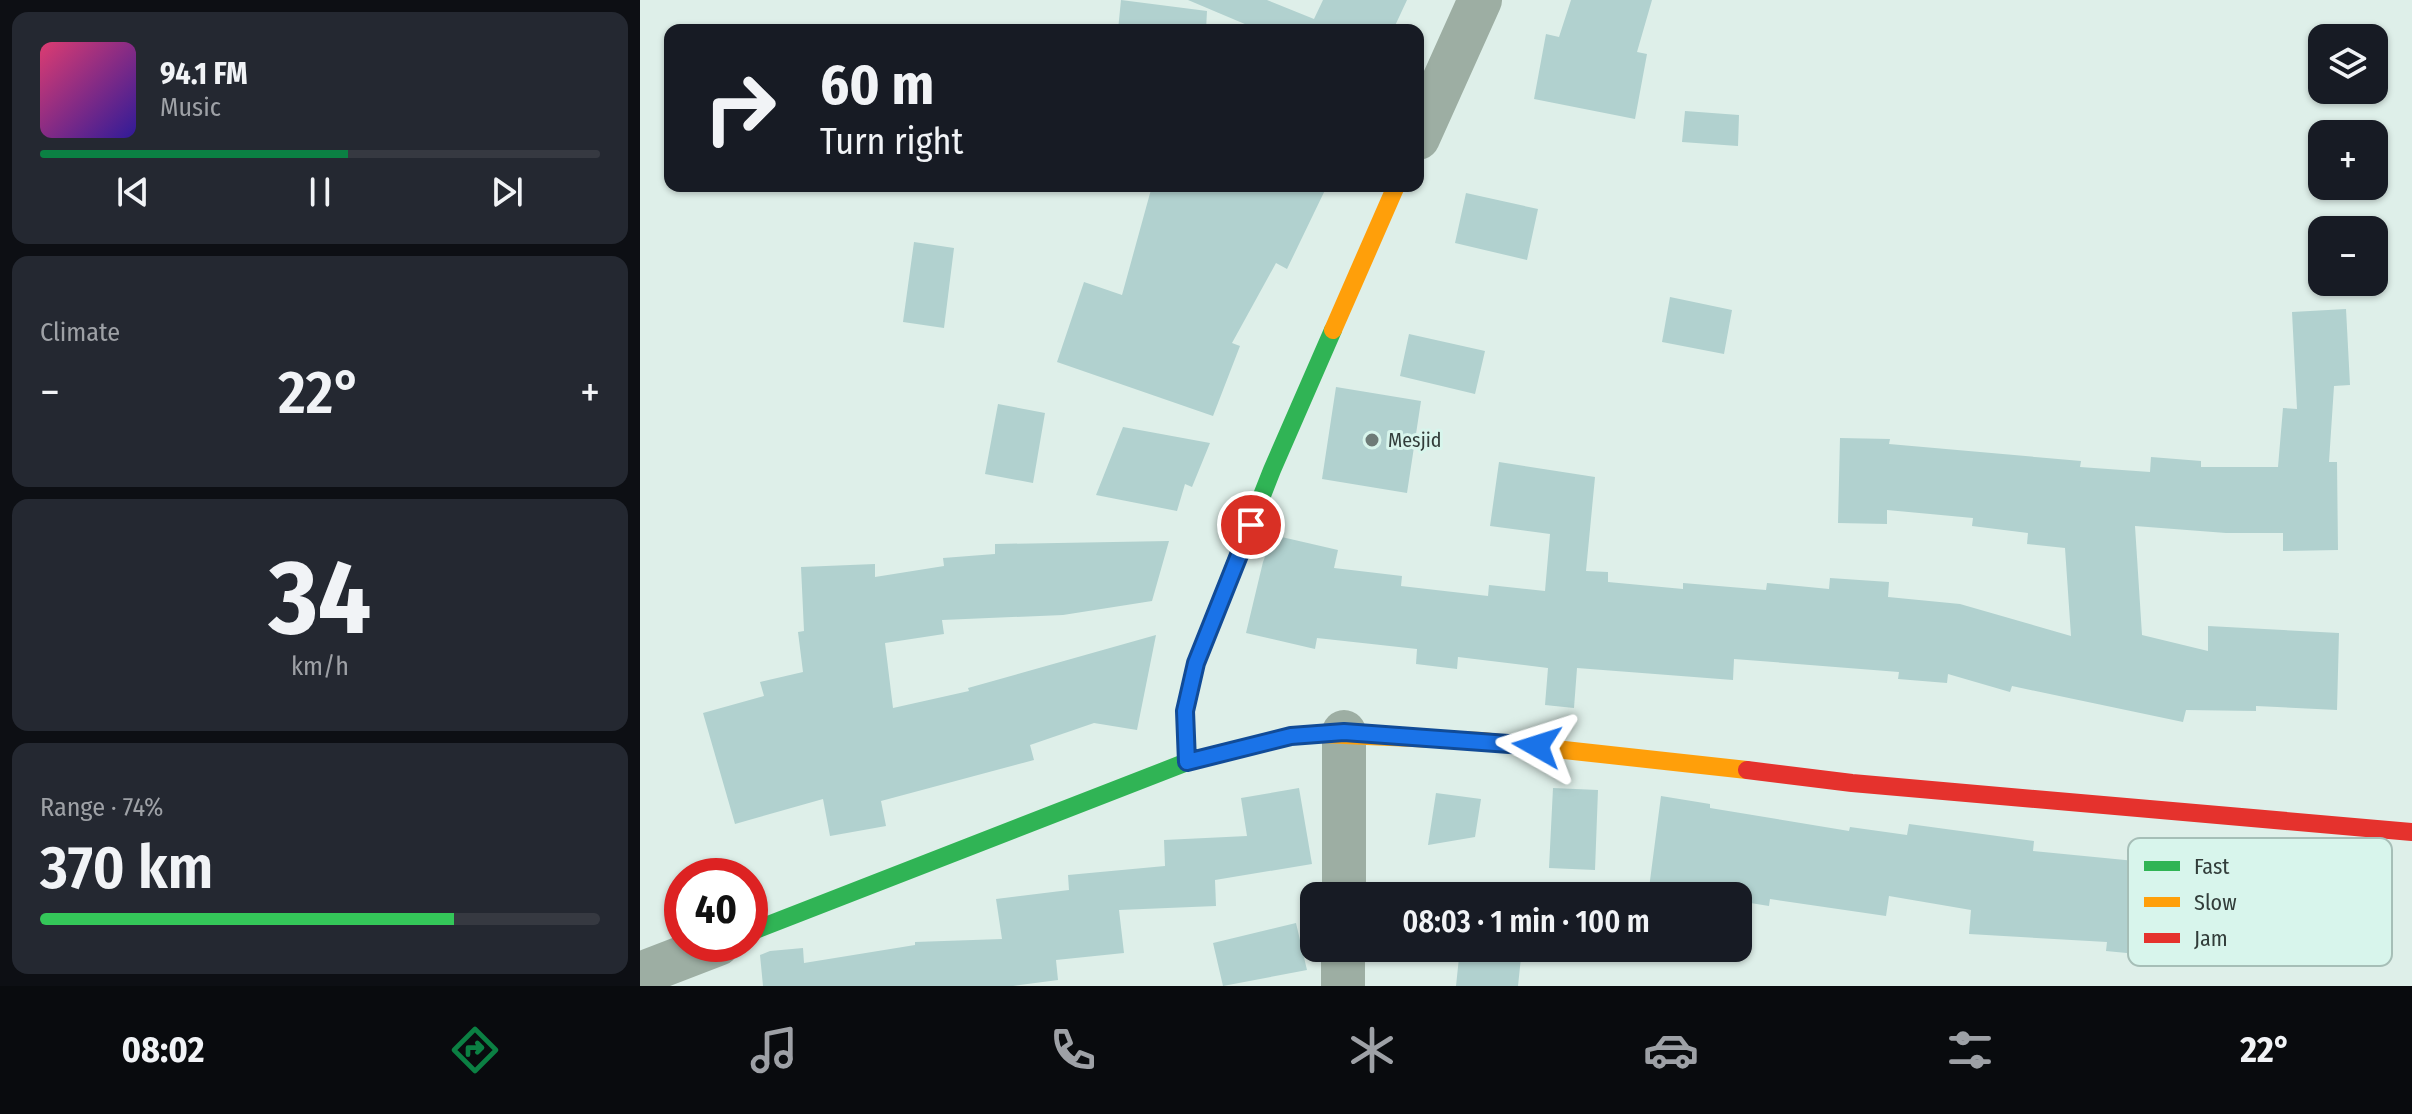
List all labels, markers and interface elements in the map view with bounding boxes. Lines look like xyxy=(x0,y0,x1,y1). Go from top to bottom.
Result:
map controls xyxy=(2308,24,2388,296)
button: layers xyxy=(2308,24,2388,104)
text: 60 m xyxy=(820,52,934,119)
text: 94.1 FM xyxy=(160,56,248,92)
icon: right xyxy=(688,56,792,160)
text: Music xyxy=(160,92,221,123)
text: Turn right xyxy=(820,120,963,164)
button: + xyxy=(2308,120,2388,200)
icon: previous xyxy=(111,170,155,214)
icon: pause xyxy=(298,170,342,214)
icon: next xyxy=(485,170,529,214)
button: − xyxy=(2308,216,2388,296)
text: Climate xyxy=(40,317,120,348)
text: 22° xyxy=(278,357,362,429)
text: − xyxy=(40,366,60,419)
text: + xyxy=(580,366,600,419)
place label: Mesjid xyxy=(1388,428,1441,452)
marker: Mesjid xyxy=(1363,431,1381,449)
pin xyxy=(1217,491,1285,559)
icon: arrive xyxy=(1229,503,1273,547)
text: 34 xyxy=(269,536,371,661)
text: km/h xyxy=(291,651,349,682)
position arrow xyxy=(1495,704,1579,788)
text: Range · 74% xyxy=(40,792,163,823)
text: 370 km xyxy=(40,832,213,904)
legend xyxy=(2128,838,2392,966)
text: Fast xyxy=(2194,853,2230,880)
speed limit sign: 40 xyxy=(664,858,768,962)
text: Slow xyxy=(2194,889,2237,916)
text: 08:03 · 1 min · 100 m xyxy=(1402,904,1650,940)
text: Jam xyxy=(2194,925,2228,952)
icon: directions xyxy=(447,1022,503,1078)
icon: music xyxy=(746,1022,802,1078)
icon: phone xyxy=(1045,1022,1101,1078)
icon: climate xyxy=(1344,1022,1400,1078)
icon: car xyxy=(1643,1022,1699,1078)
icon: filters xyxy=(1942,1022,1998,1078)
text: 08:02 xyxy=(121,1028,204,1072)
text: 22° xyxy=(2240,1028,2291,1072)

